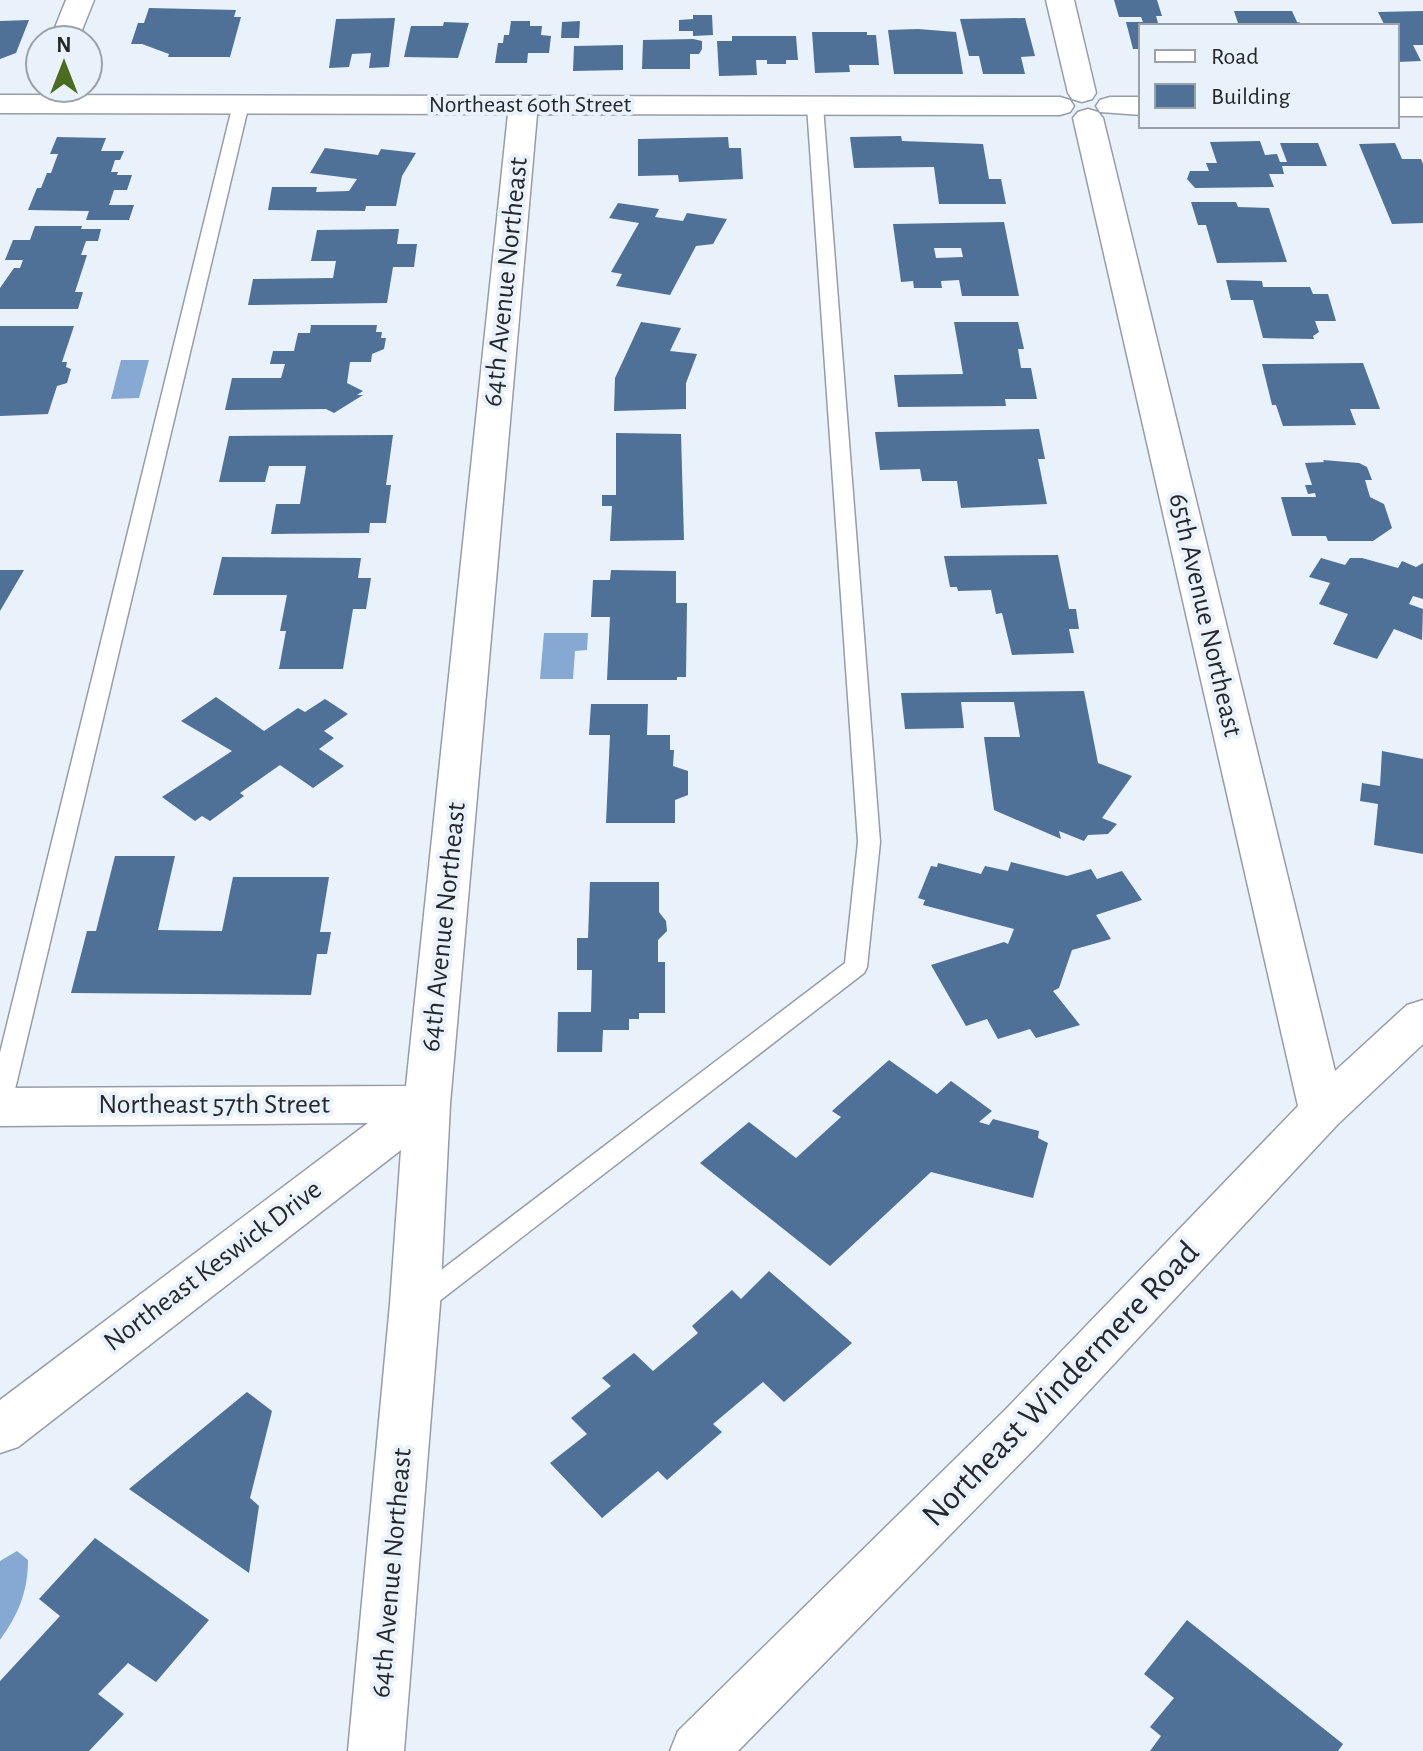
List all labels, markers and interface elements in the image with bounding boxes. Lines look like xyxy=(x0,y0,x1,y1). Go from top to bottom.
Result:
north arrow xyxy=(24,24,104,104)
legend xyxy=(1139,24,1399,128)
text: N xyxy=(56,34,72,56)
text: Road xyxy=(1211,45,1259,69)
text: Building xyxy=(1211,85,1290,109)
street label: Northeast 60th Street xyxy=(429,93,632,117)
street label: 64th Avenue Northeast xyxy=(479,156,533,408)
street label: 65th Avenue Northeast xyxy=(1163,491,1247,739)
street label: 64th Avenue Northeast xyxy=(417,801,471,1053)
street label: Northeast 57th Street xyxy=(98,1091,330,1119)
street label: Northeast Keswick Drive xyxy=(99,1175,327,1357)
street label: Northeast Windermere Road xyxy=(916,1235,1206,1533)
street label: 64th Avenue Northeast xyxy=(367,1447,417,1699)

